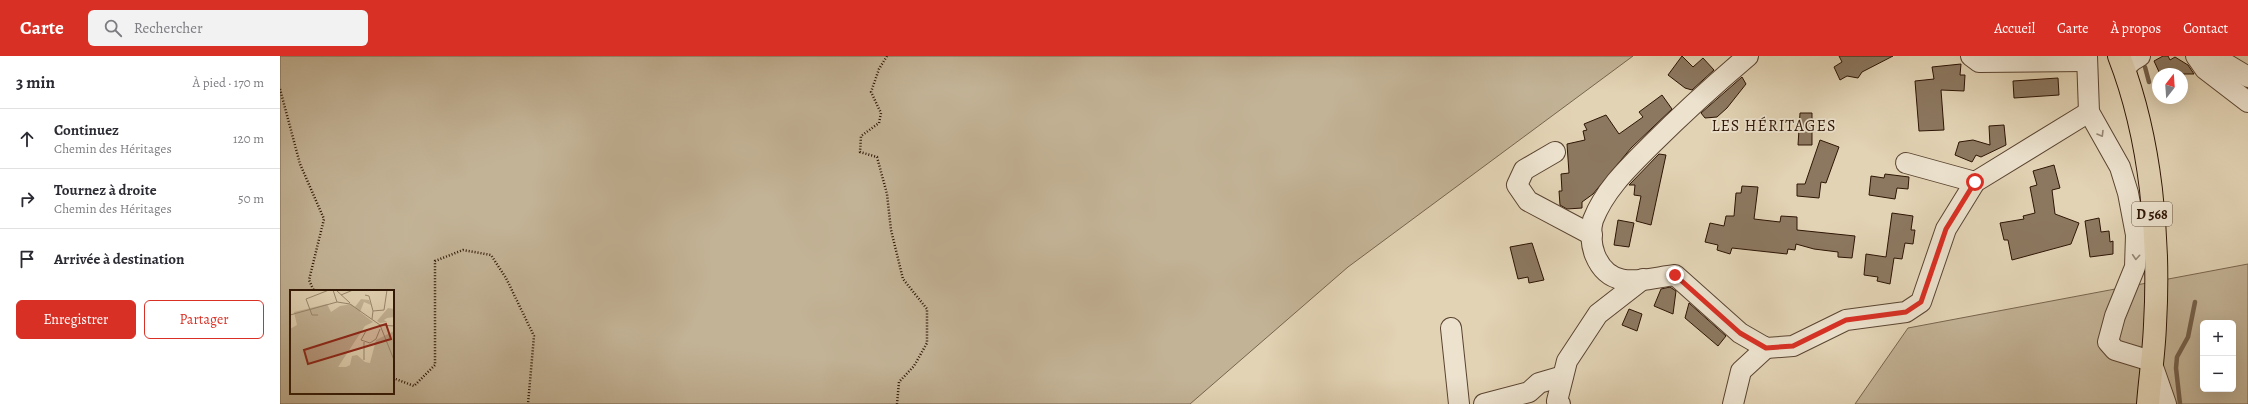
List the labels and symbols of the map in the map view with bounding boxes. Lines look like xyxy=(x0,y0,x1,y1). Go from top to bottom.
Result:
north arrow xyxy=(2152,68,2188,104)
district label: LES HÉRITAGES xyxy=(1712,115,1836,137)
one-way arrow xyxy=(2097,129,2104,136)
route start xyxy=(1966,173,1984,191)
road number: D 568 xyxy=(2132,202,2172,226)
one-way arrow xyxy=(2131,254,2140,260)
route end xyxy=(1666,266,1684,284)
inset map xyxy=(290,290,394,394)

